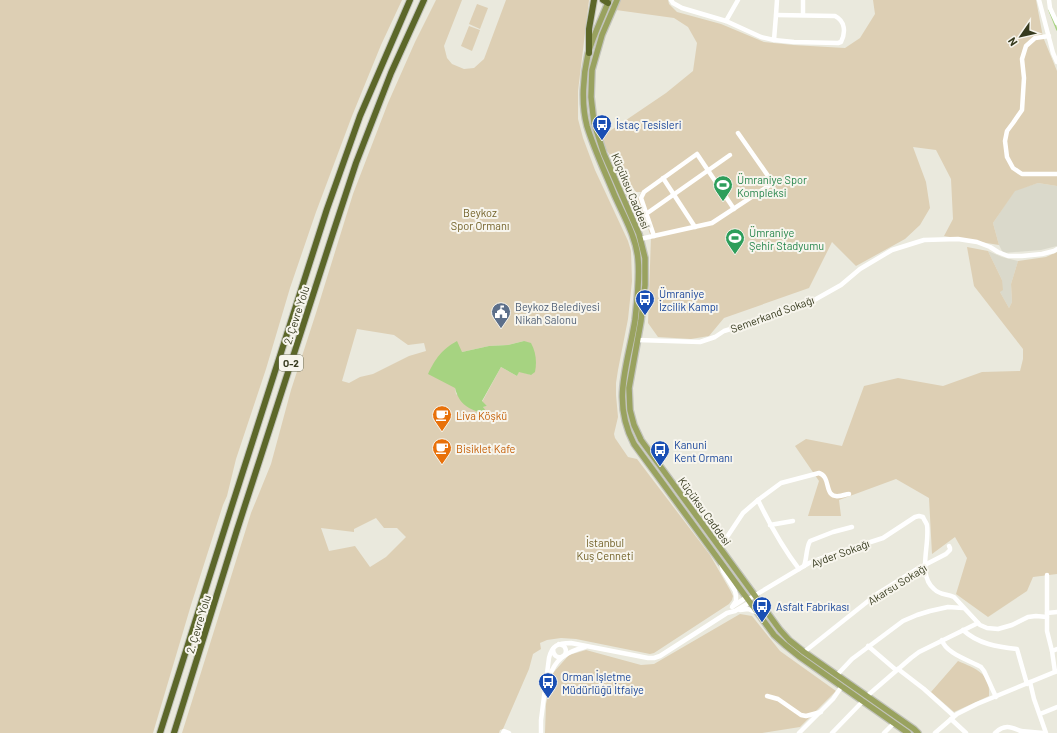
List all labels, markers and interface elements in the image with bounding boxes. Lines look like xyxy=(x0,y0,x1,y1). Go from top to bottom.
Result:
north arrow xyxy=(1001,16,1041,56)
text: N xyxy=(1005,35,1020,49)
bus stop icon: İstaç Tesisleri xyxy=(591,113,613,141)
place label: İstaç Tesisleri xyxy=(616,117,682,131)
street label: Küçüksu Caddesi xyxy=(609,151,653,231)
place label: Ümraniye Spor Kompleksi xyxy=(737,172,807,199)
sports icon: Ümraniye Spor Kompleksi xyxy=(712,174,734,202)
park label: Beykoz Spor Ormanı xyxy=(451,206,509,232)
place label: Ümraniye Şehir Stadyumu xyxy=(749,225,824,252)
sports icon: Ümraniye Şehir Stadyumu xyxy=(724,227,746,255)
street label: 2. Çevre Yolu xyxy=(280,284,312,346)
place label: Ümraniye İzcilik Kampı xyxy=(659,286,718,313)
bus stop icon: Ümraniye İzcilik Kampı xyxy=(634,288,656,316)
street label: Semerkand Sokağı xyxy=(728,293,816,335)
place label: Beykoz Belediyesi Nikah Salonu xyxy=(515,300,600,326)
public building icon: Beykoz Belediyesi Nikah Salonu xyxy=(490,301,512,329)
road number: O-2 xyxy=(279,355,303,371)
cafe icon: Liva Köşkü xyxy=(431,404,453,432)
place label: Liva Köşkü xyxy=(456,409,507,422)
cafe icon: Bisiklet Kafe xyxy=(431,437,453,465)
place label: Kanuni Kent Ormanı xyxy=(674,438,732,464)
bus stop icon: Kanuni Kent Ormanı xyxy=(649,439,671,467)
place label: Bisiklet Kafe xyxy=(456,442,516,455)
street label: Küçüksu Caddesi xyxy=(676,474,734,548)
park label: İstanbul Kuş Cenneti xyxy=(576,535,634,562)
street label: Ayder Sokağı xyxy=(809,536,871,570)
street label: Akarsu Sokağı xyxy=(865,561,929,607)
street label: 2. Çevre Yolu xyxy=(183,593,213,655)
bus stop icon: Asfalt Fabrikası xyxy=(751,595,773,623)
place label: Asfalt Fabrikası xyxy=(776,600,849,613)
place label: Orman İşletme Müdürlüğü İtfaiye xyxy=(562,669,644,696)
bus stop icon: Orman İşletme Müdürlüğü İtfaiye xyxy=(537,671,559,699)

